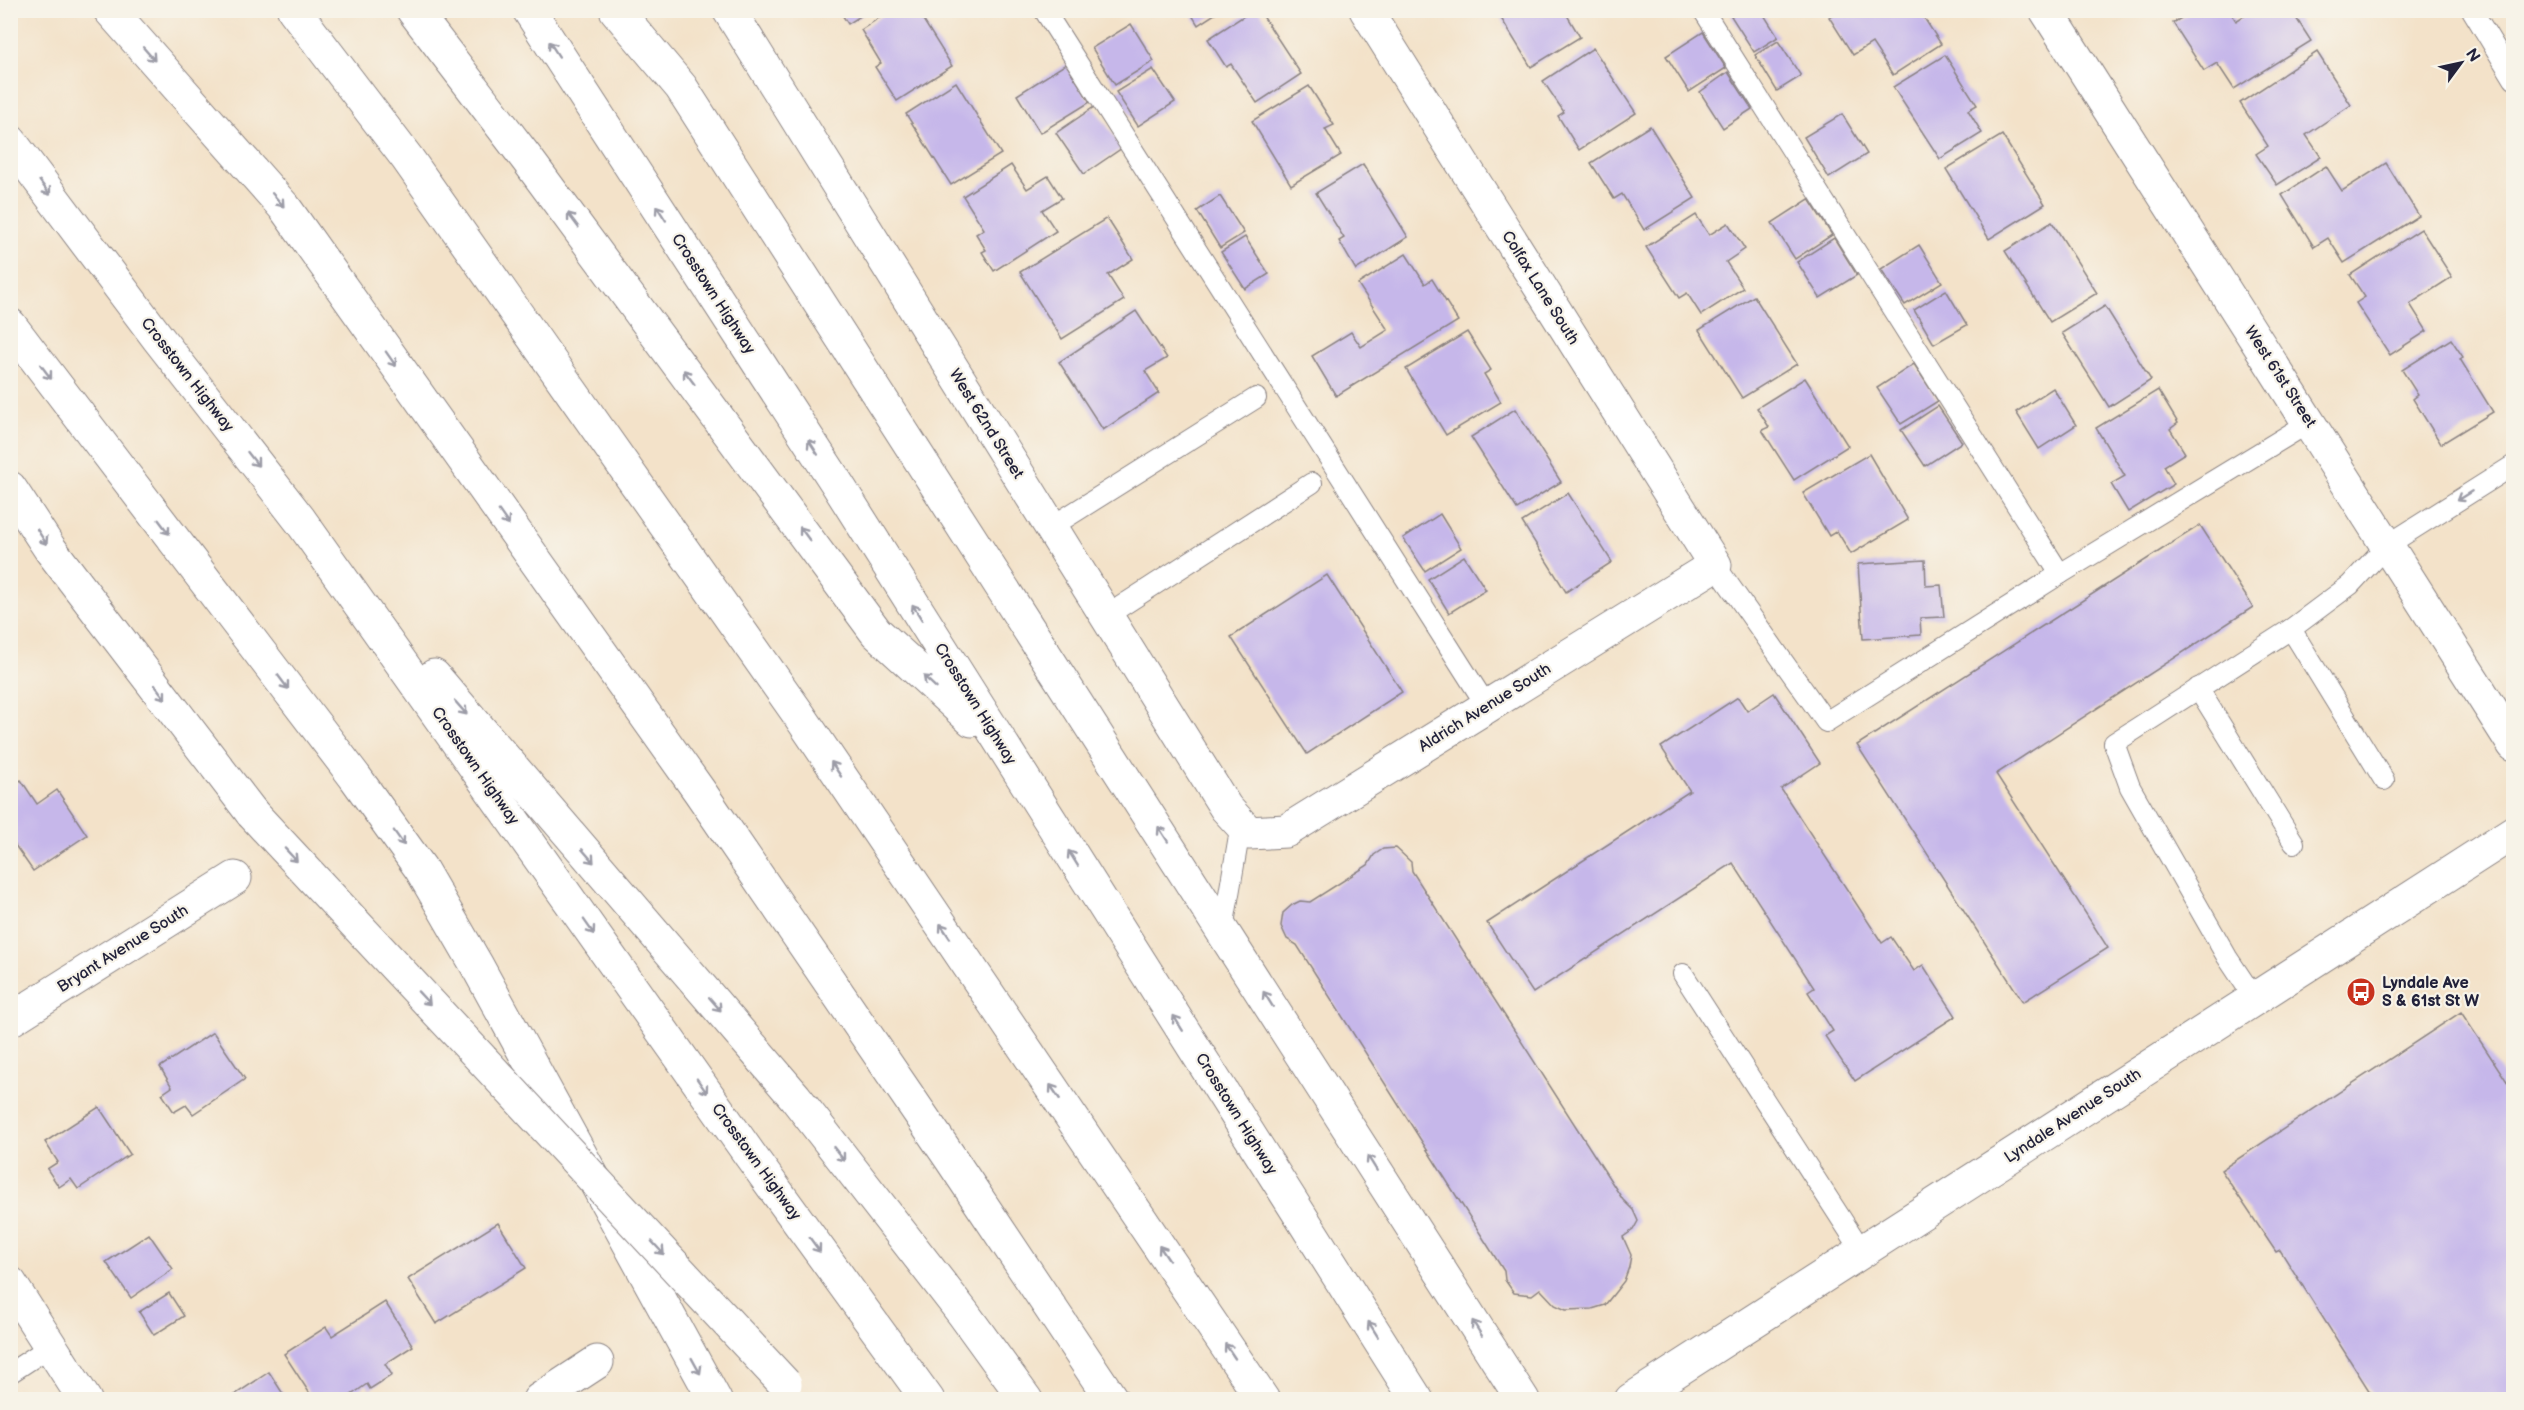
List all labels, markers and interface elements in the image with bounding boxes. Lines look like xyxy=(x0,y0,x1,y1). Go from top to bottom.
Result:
north arrow xyxy=(2431,33,2491,93)
one-way arrow xyxy=(548,41,561,58)
text: N xyxy=(2461,45,2484,66)
one-way arrow xyxy=(142,46,155,62)
one-way arrow xyxy=(39,179,51,195)
one-way arrow xyxy=(271,193,285,208)
one-way arrow xyxy=(654,205,666,222)
one-way arrow xyxy=(566,213,579,229)
street label: Colfax Lane South xyxy=(1497,227,1583,349)
street label: Crosstown Highway xyxy=(667,230,759,358)
street label: Crosstown Highway xyxy=(137,314,238,436)
street label: West 61st Street xyxy=(2240,323,2320,431)
one-way arrow xyxy=(385,350,398,366)
one-way arrow xyxy=(39,364,52,380)
street label: West 62nd Street xyxy=(945,366,1027,482)
one-way arrow xyxy=(683,369,695,385)
one-way arrow xyxy=(806,439,818,456)
one-way arrow xyxy=(246,451,259,467)
one-way arrow xyxy=(2456,491,2473,503)
one-way arrow xyxy=(498,509,510,525)
one-way arrow xyxy=(157,519,170,535)
one-way arrow xyxy=(798,526,811,542)
one-way arrow xyxy=(37,528,49,545)
one-way arrow xyxy=(910,604,922,621)
street label: Crosstown Highway xyxy=(930,640,1020,769)
street label: Aldrich Avenue South xyxy=(1415,659,1555,756)
one-way arrow xyxy=(276,674,289,690)
one-way arrow xyxy=(923,675,938,689)
one-way arrow xyxy=(153,684,166,700)
one-way arrow xyxy=(454,700,468,715)
street label: Crosstown Highway xyxy=(427,703,523,829)
one-way arrow xyxy=(829,761,842,778)
one-way arrow xyxy=(1156,826,1168,843)
one-way arrow xyxy=(393,830,405,846)
one-way arrow xyxy=(284,848,299,863)
one-way arrow xyxy=(581,848,595,863)
one-way arrow xyxy=(1066,850,1078,867)
street label: Bryant Avenue South xyxy=(54,901,192,997)
one-way arrow xyxy=(583,919,595,935)
one-way arrow xyxy=(939,923,951,939)
place label: Lyndale Ave S & 61st St W xyxy=(2382,974,2479,1011)
bus stop icon: Lyndale Ave S & 61st St W xyxy=(2345,976,2377,1008)
one-way arrow xyxy=(417,990,431,1005)
one-way arrow xyxy=(1261,991,1273,1008)
one-way arrow xyxy=(708,996,722,1011)
one-way arrow xyxy=(1171,1015,1183,1032)
street label: Crosstown Highway xyxy=(1191,1050,1281,1179)
street label: Lyndale Avenue South xyxy=(2001,1065,2145,1167)
one-way arrow xyxy=(696,1078,708,1094)
one-way arrow xyxy=(1049,1084,1061,1101)
street label: Crosstown Highway xyxy=(707,1100,805,1225)
one-way arrow xyxy=(833,1146,846,1162)
one-way arrow xyxy=(1366,1155,1378,1172)
one-way arrow xyxy=(809,1236,822,1252)
one-way arrow xyxy=(650,1240,664,1255)
one-way arrow xyxy=(1158,1246,1170,1262)
one-way arrow xyxy=(1471,1319,1484,1336)
one-way arrow xyxy=(1366,1321,1378,1338)
one-way arrow xyxy=(1224,1343,1236,1360)
one-way arrow xyxy=(690,1357,702,1374)

